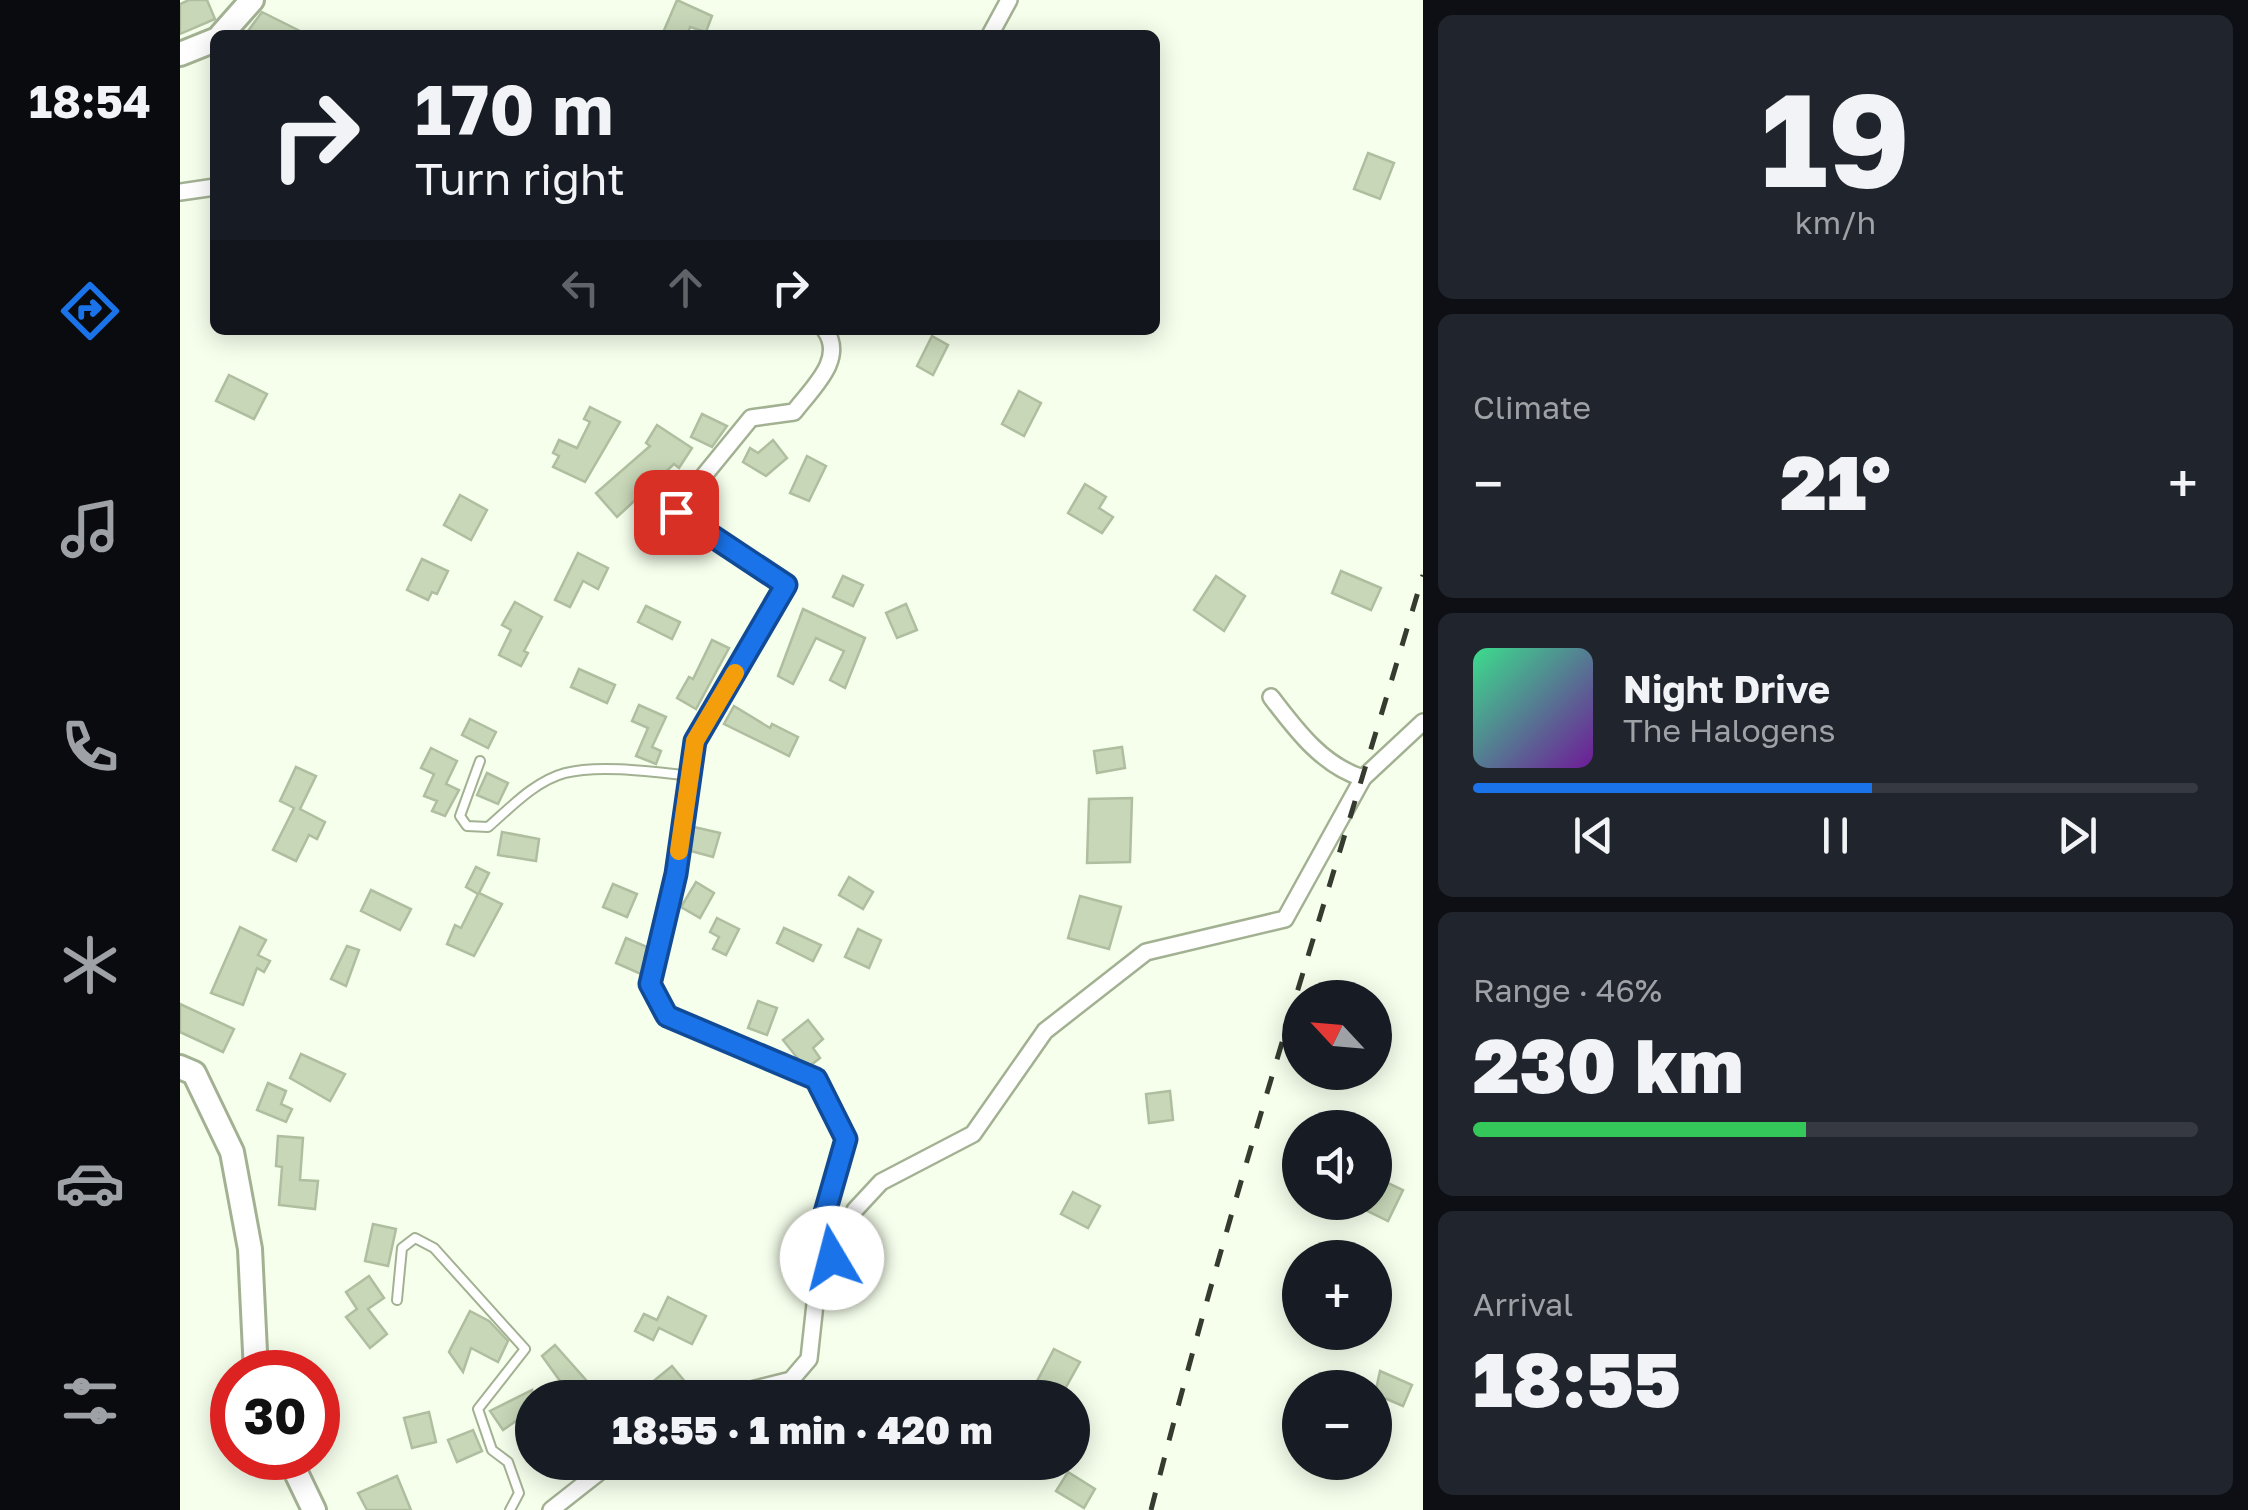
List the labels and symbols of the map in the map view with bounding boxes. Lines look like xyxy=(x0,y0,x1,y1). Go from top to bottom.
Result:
pin xyxy=(634,470,719,555)
north arrow xyxy=(1282,980,1392,1090)
position arrow xyxy=(780,1206,884,1310)
speed limit sign: 30 xyxy=(210,1350,340,1480)

